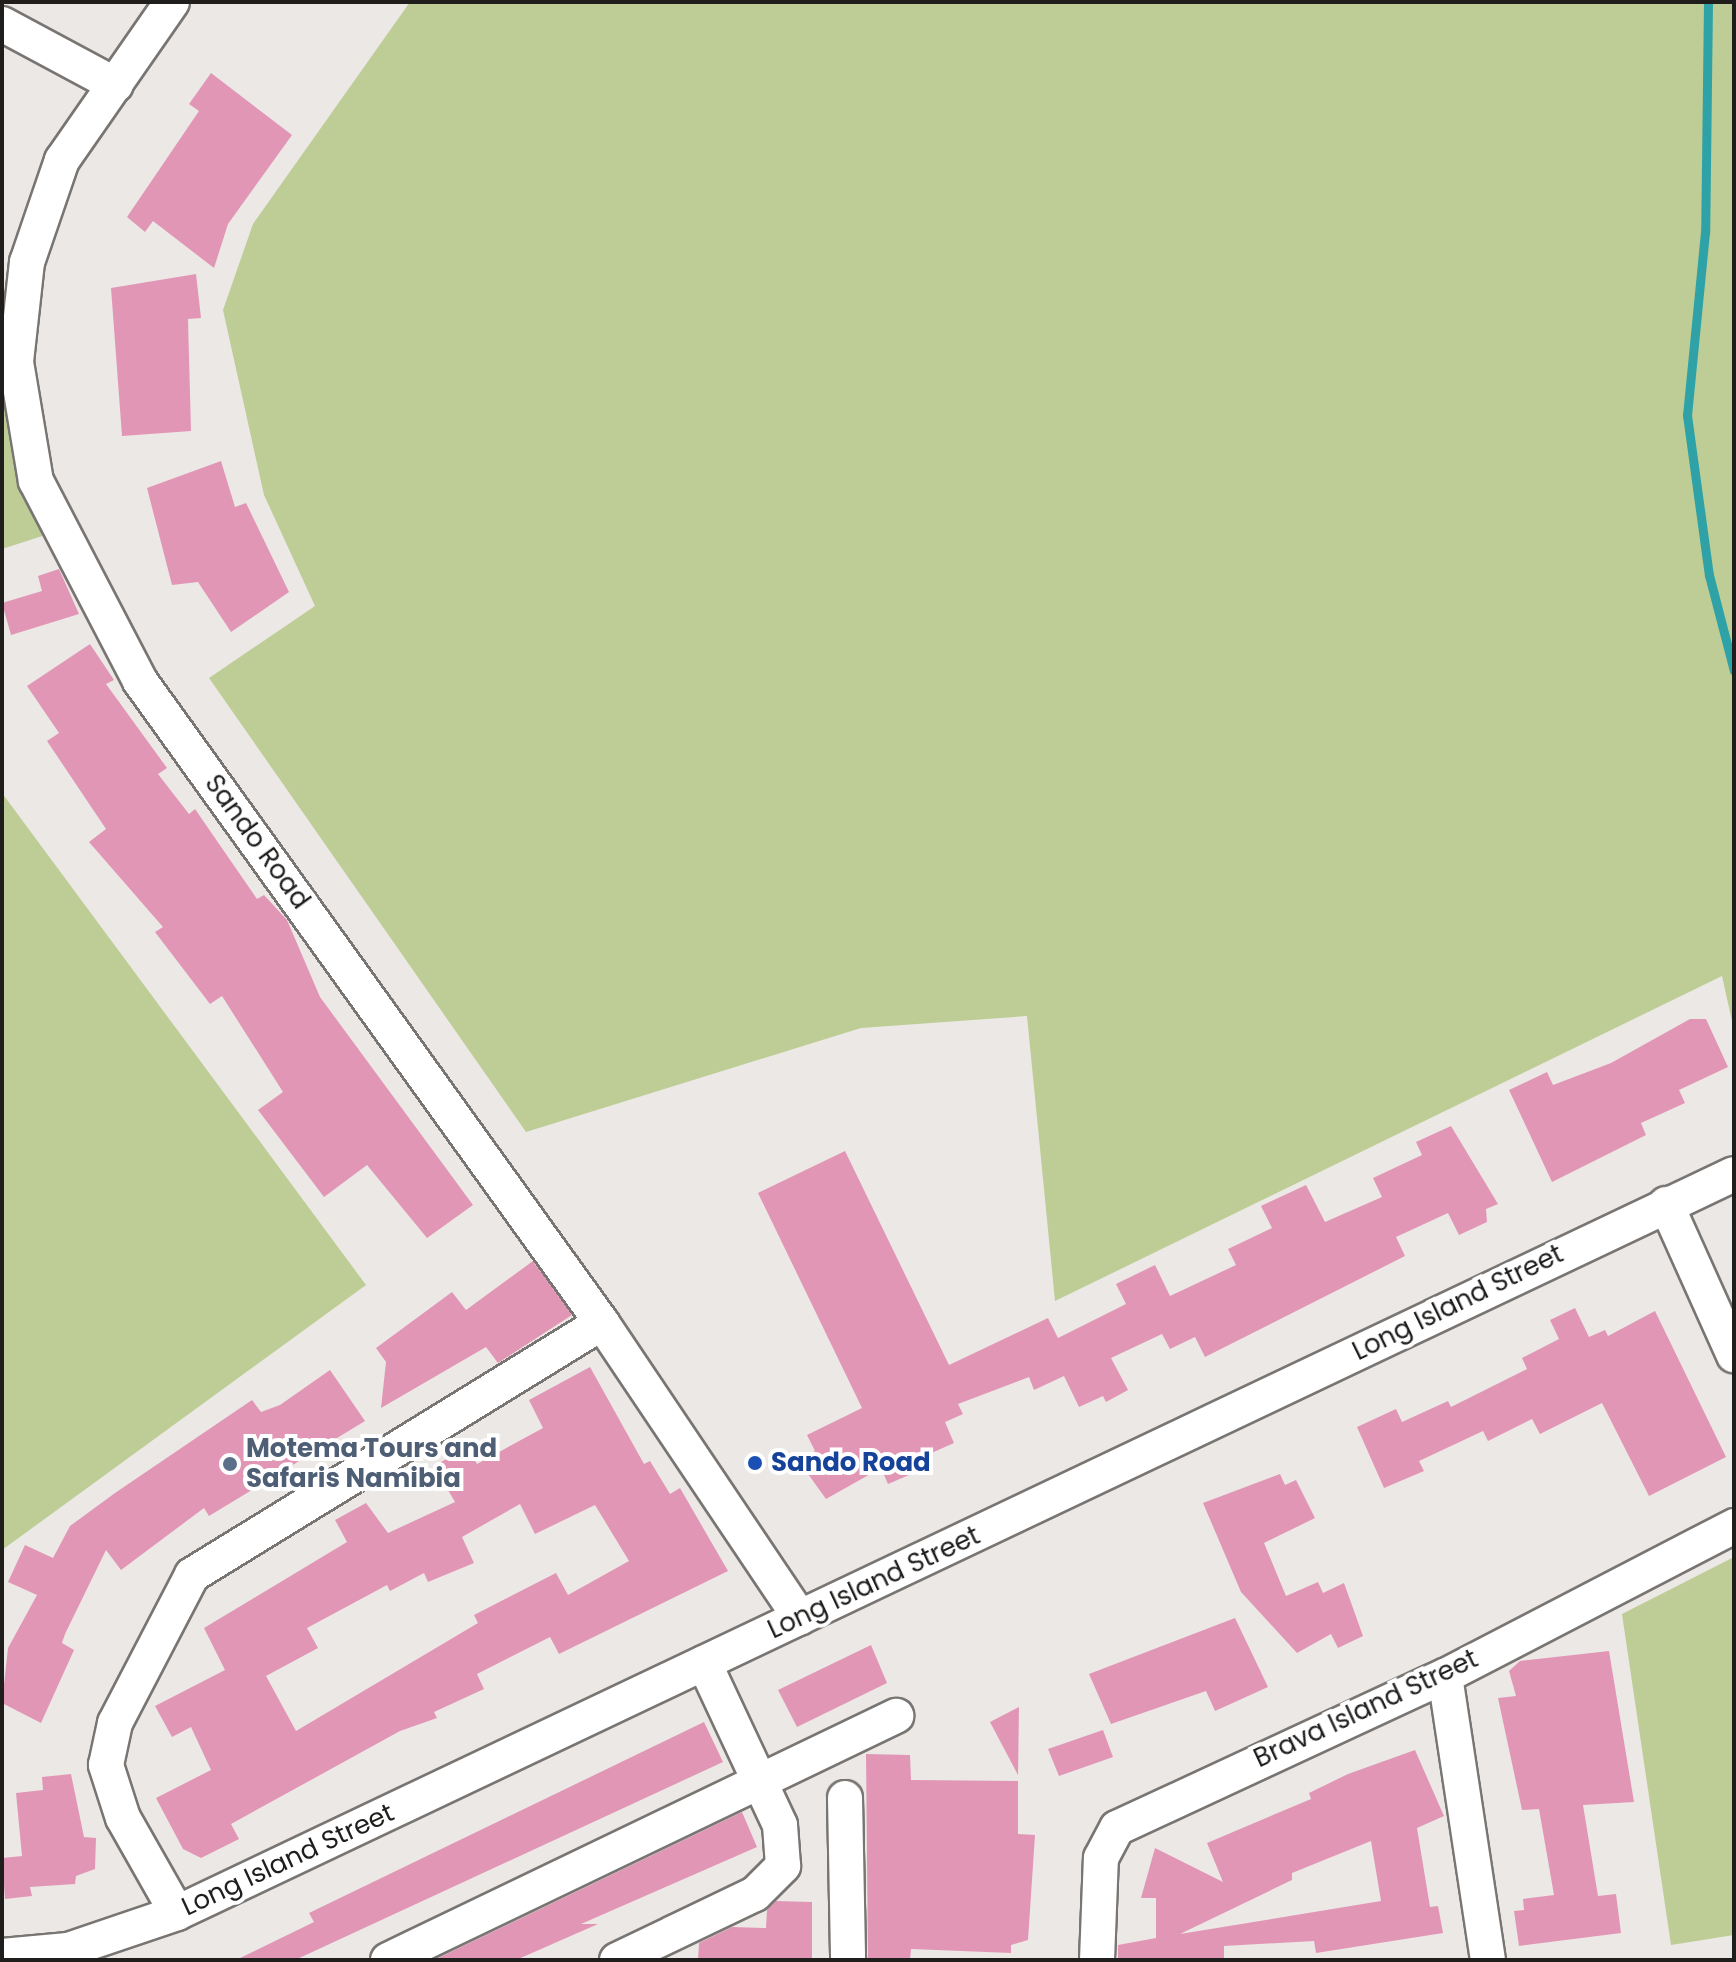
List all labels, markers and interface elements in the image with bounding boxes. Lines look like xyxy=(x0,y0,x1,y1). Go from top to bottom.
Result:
street label: Sando Road xyxy=(198,769,316,915)
street label: Long Island Street xyxy=(1348,1239,1568,1367)
place label: Motema Tours and Safaris Namibia xyxy=(246,1433,497,1494)
place label: Sando Road xyxy=(771,1447,931,1479)
marker: Sando Road xyxy=(746,1454,764,1472)
marker: Motema Tours and Safaris Namibia xyxy=(221,1455,239,1473)
street label: Long Island Street xyxy=(763,1520,985,1646)
street label: Brava Island Street xyxy=(1249,1643,1483,1775)
street label: Long Island Street xyxy=(177,1797,399,1923)

